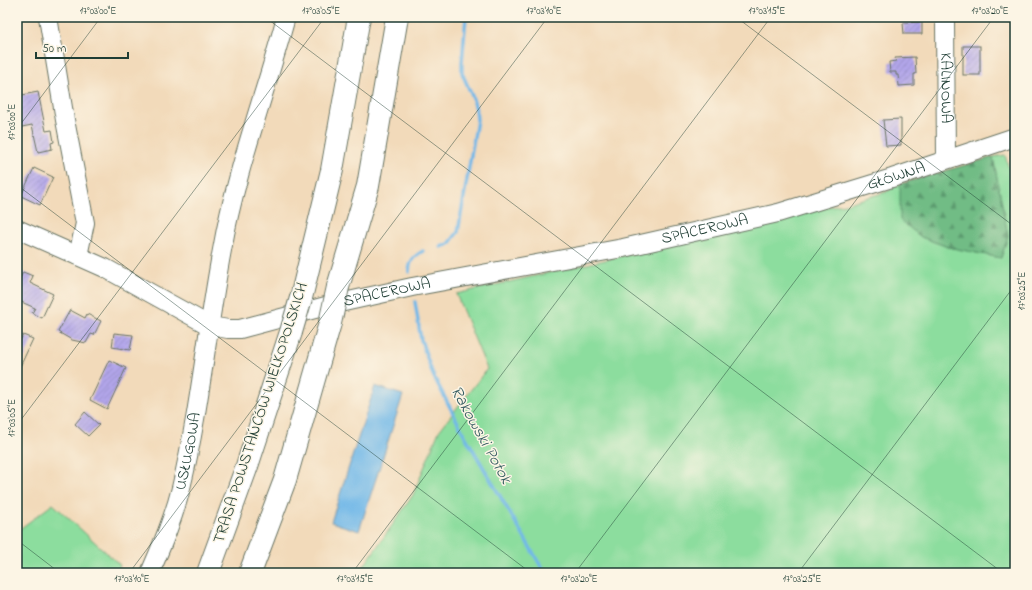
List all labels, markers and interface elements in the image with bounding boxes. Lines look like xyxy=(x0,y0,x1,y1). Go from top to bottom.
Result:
text: 17°03'00"E xyxy=(80,4,116,19)
text: 17°03'05"E xyxy=(302,4,340,19)
text: 17°03'10"E xyxy=(526,4,562,19)
text: 17°03'15"E xyxy=(749,4,785,19)
text: 17°03'20"E xyxy=(971,4,1009,19)
scale bar xyxy=(36,34,128,60)
text: 50 m xyxy=(42,40,66,58)
street label: KALINOWA xyxy=(933,52,958,124)
text: 17°03'00"E xyxy=(5,104,20,140)
street label: GŁÓWNA xyxy=(865,156,929,197)
street label: SPACEROWA xyxy=(659,208,751,251)
street label: SPACEROWA xyxy=(341,272,433,314)
text: 17°03'25"E xyxy=(1015,272,1030,310)
street label: TRASA POWSTAŃCÓW WIELKOPOLSKICH xyxy=(207,279,315,547)
water label: Rakowski Potok xyxy=(444,381,519,490)
text: 17°03'05"E xyxy=(5,399,20,437)
street label: USŁUGOWA xyxy=(169,411,208,493)
text: 17°03'10"E xyxy=(114,572,150,587)
text: 17°03'15"E xyxy=(337,572,373,587)
text: 17°03'20"E xyxy=(560,572,598,587)
text: 17°03'25"E xyxy=(783,572,821,587)

